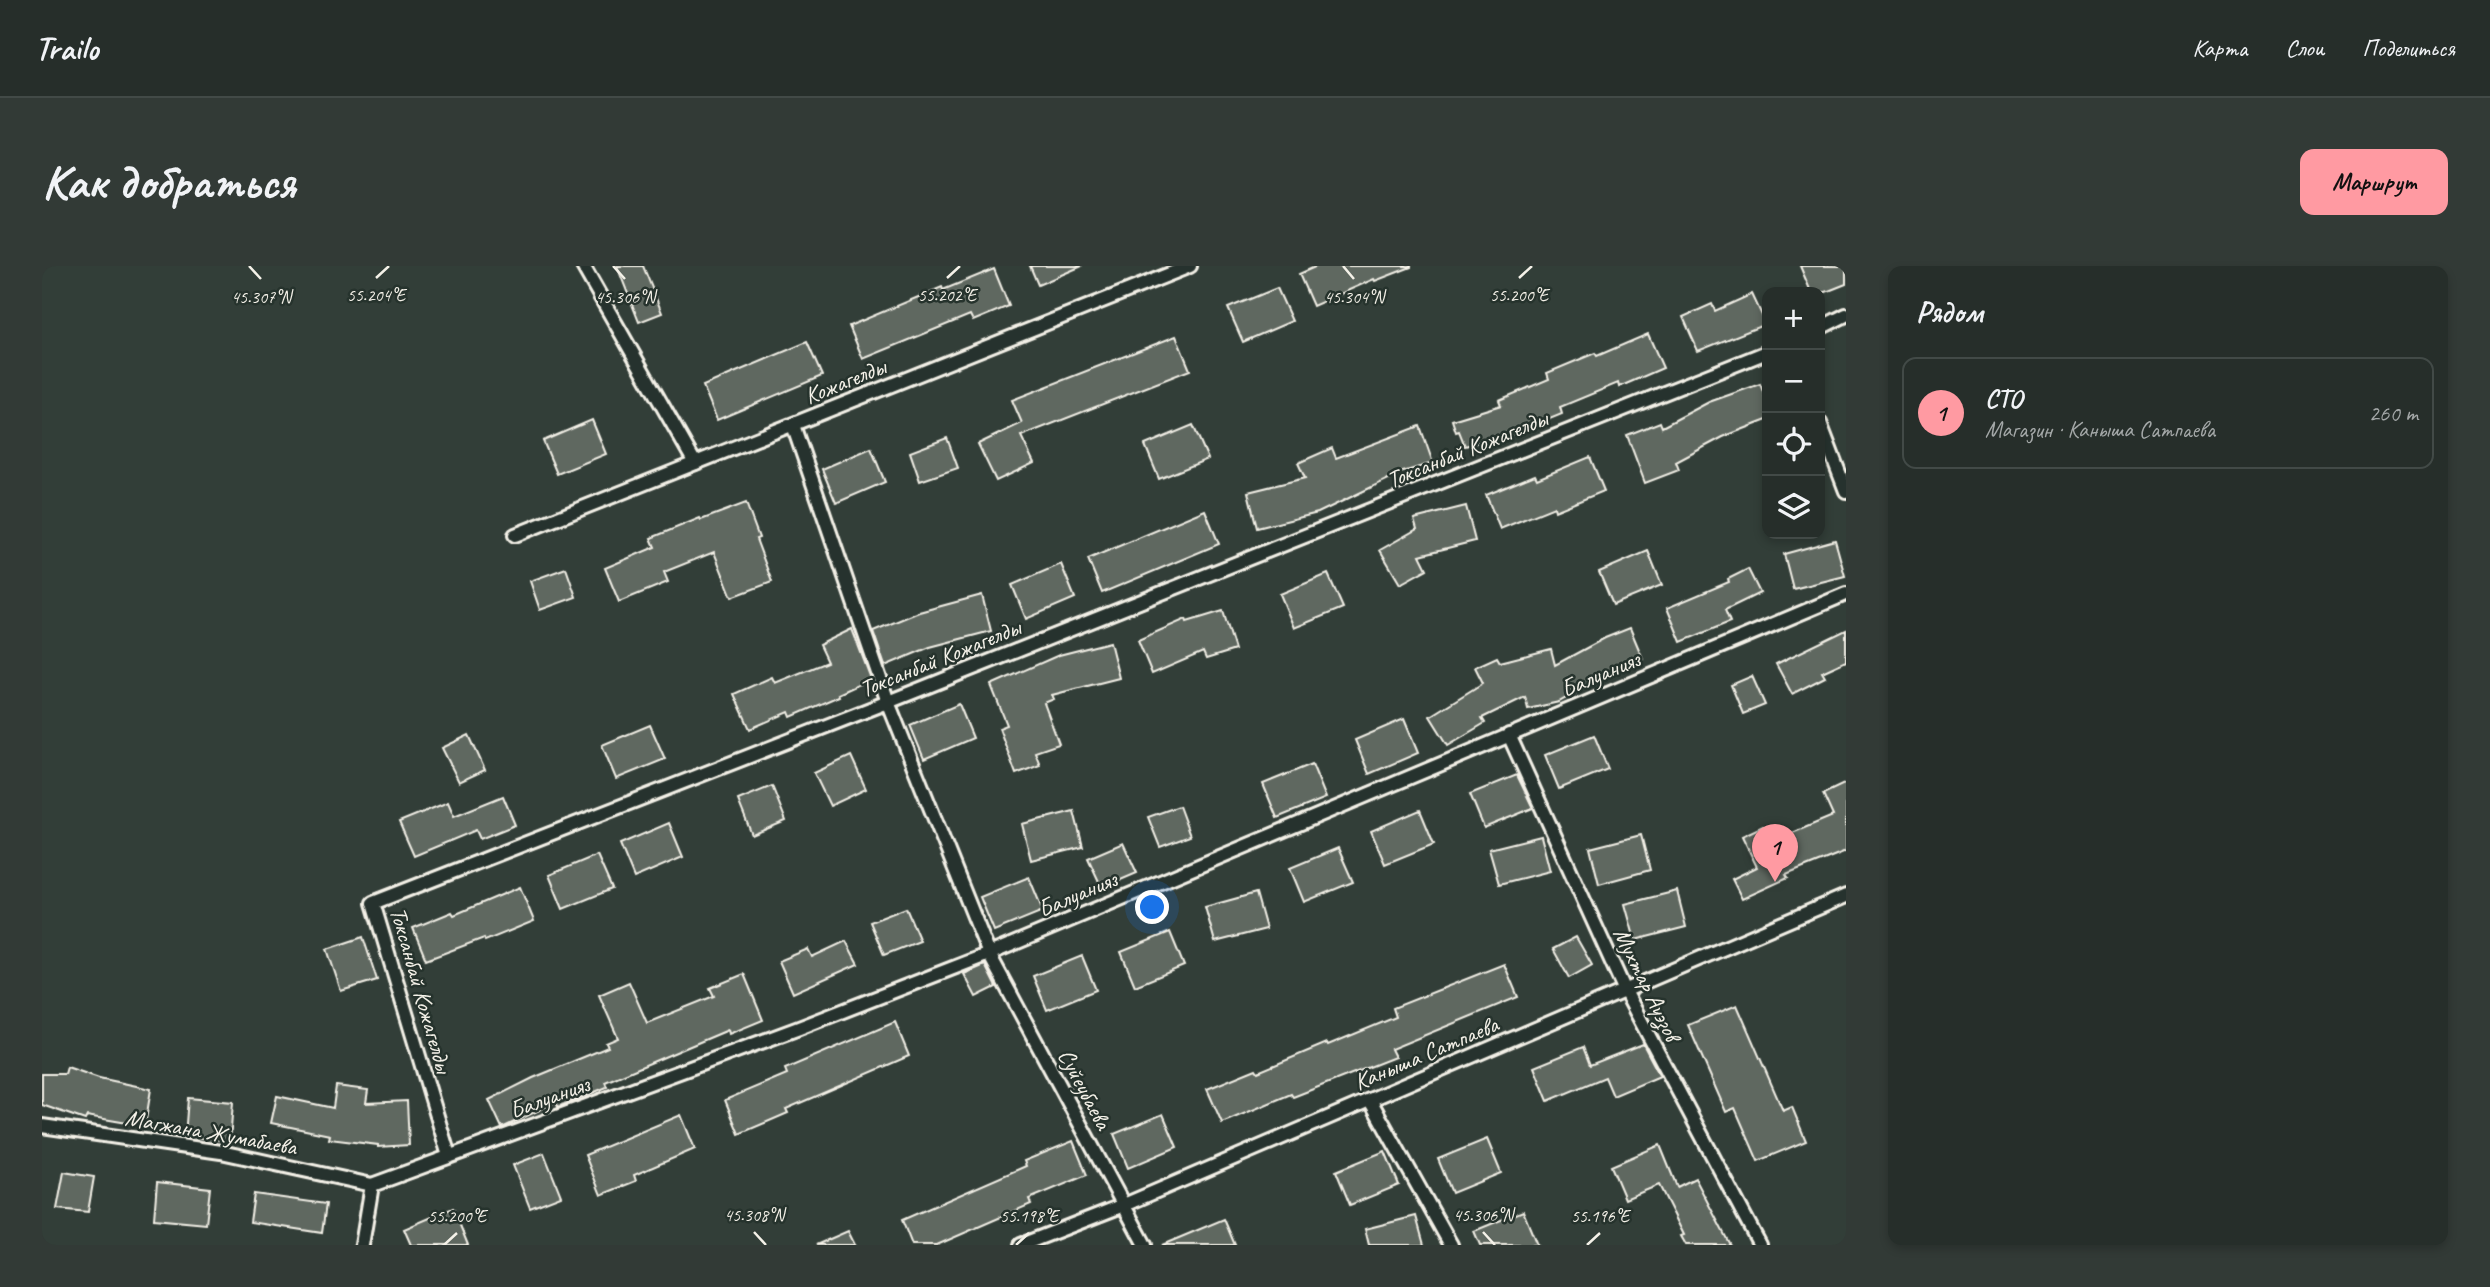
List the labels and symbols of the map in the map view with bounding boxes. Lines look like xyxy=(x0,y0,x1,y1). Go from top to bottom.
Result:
text: 55.204°E xyxy=(347,284,408,306)
text: 55.202°E xyxy=(918,284,979,306)
text: 55.200°E xyxy=(1490,284,1551,306)
text: 45.307°N xyxy=(231,286,294,308)
text: 45.306°N xyxy=(595,286,658,308)
text: 45.304°N xyxy=(1324,286,1387,308)
street label: Кожагелды xyxy=(800,350,892,411)
street label: Токсанбай Кожагелды xyxy=(1382,402,1554,495)
street label: Токсанбай Кожагелды xyxy=(855,611,1027,704)
street label: Балуанияз xyxy=(1556,643,1646,704)
pin: 1 xyxy=(1752,824,1798,882)
street label: Балуанияз xyxy=(1033,863,1123,924)
your location xyxy=(1135,890,1169,924)
street label: Токсанбай Кожагелды xyxy=(383,904,460,1079)
street label: Мухтар Ауэзов xyxy=(1606,922,1689,1050)
street label: Каныша Сатпаева xyxy=(1349,1009,1504,1097)
street label: Суйеубаева xyxy=(1051,1044,1119,1136)
street label: Балуанияз xyxy=(505,1068,595,1125)
street label: Магжана Жумабаева xyxy=(123,1102,300,1162)
text: 45.308°N xyxy=(724,1204,787,1226)
text: 45.306°N xyxy=(1453,1204,1516,1226)
text: 55.200°E xyxy=(428,1205,489,1227)
text: 55.198°E xyxy=(1000,1205,1061,1227)
text: 55.196°E xyxy=(1571,1205,1632,1227)

